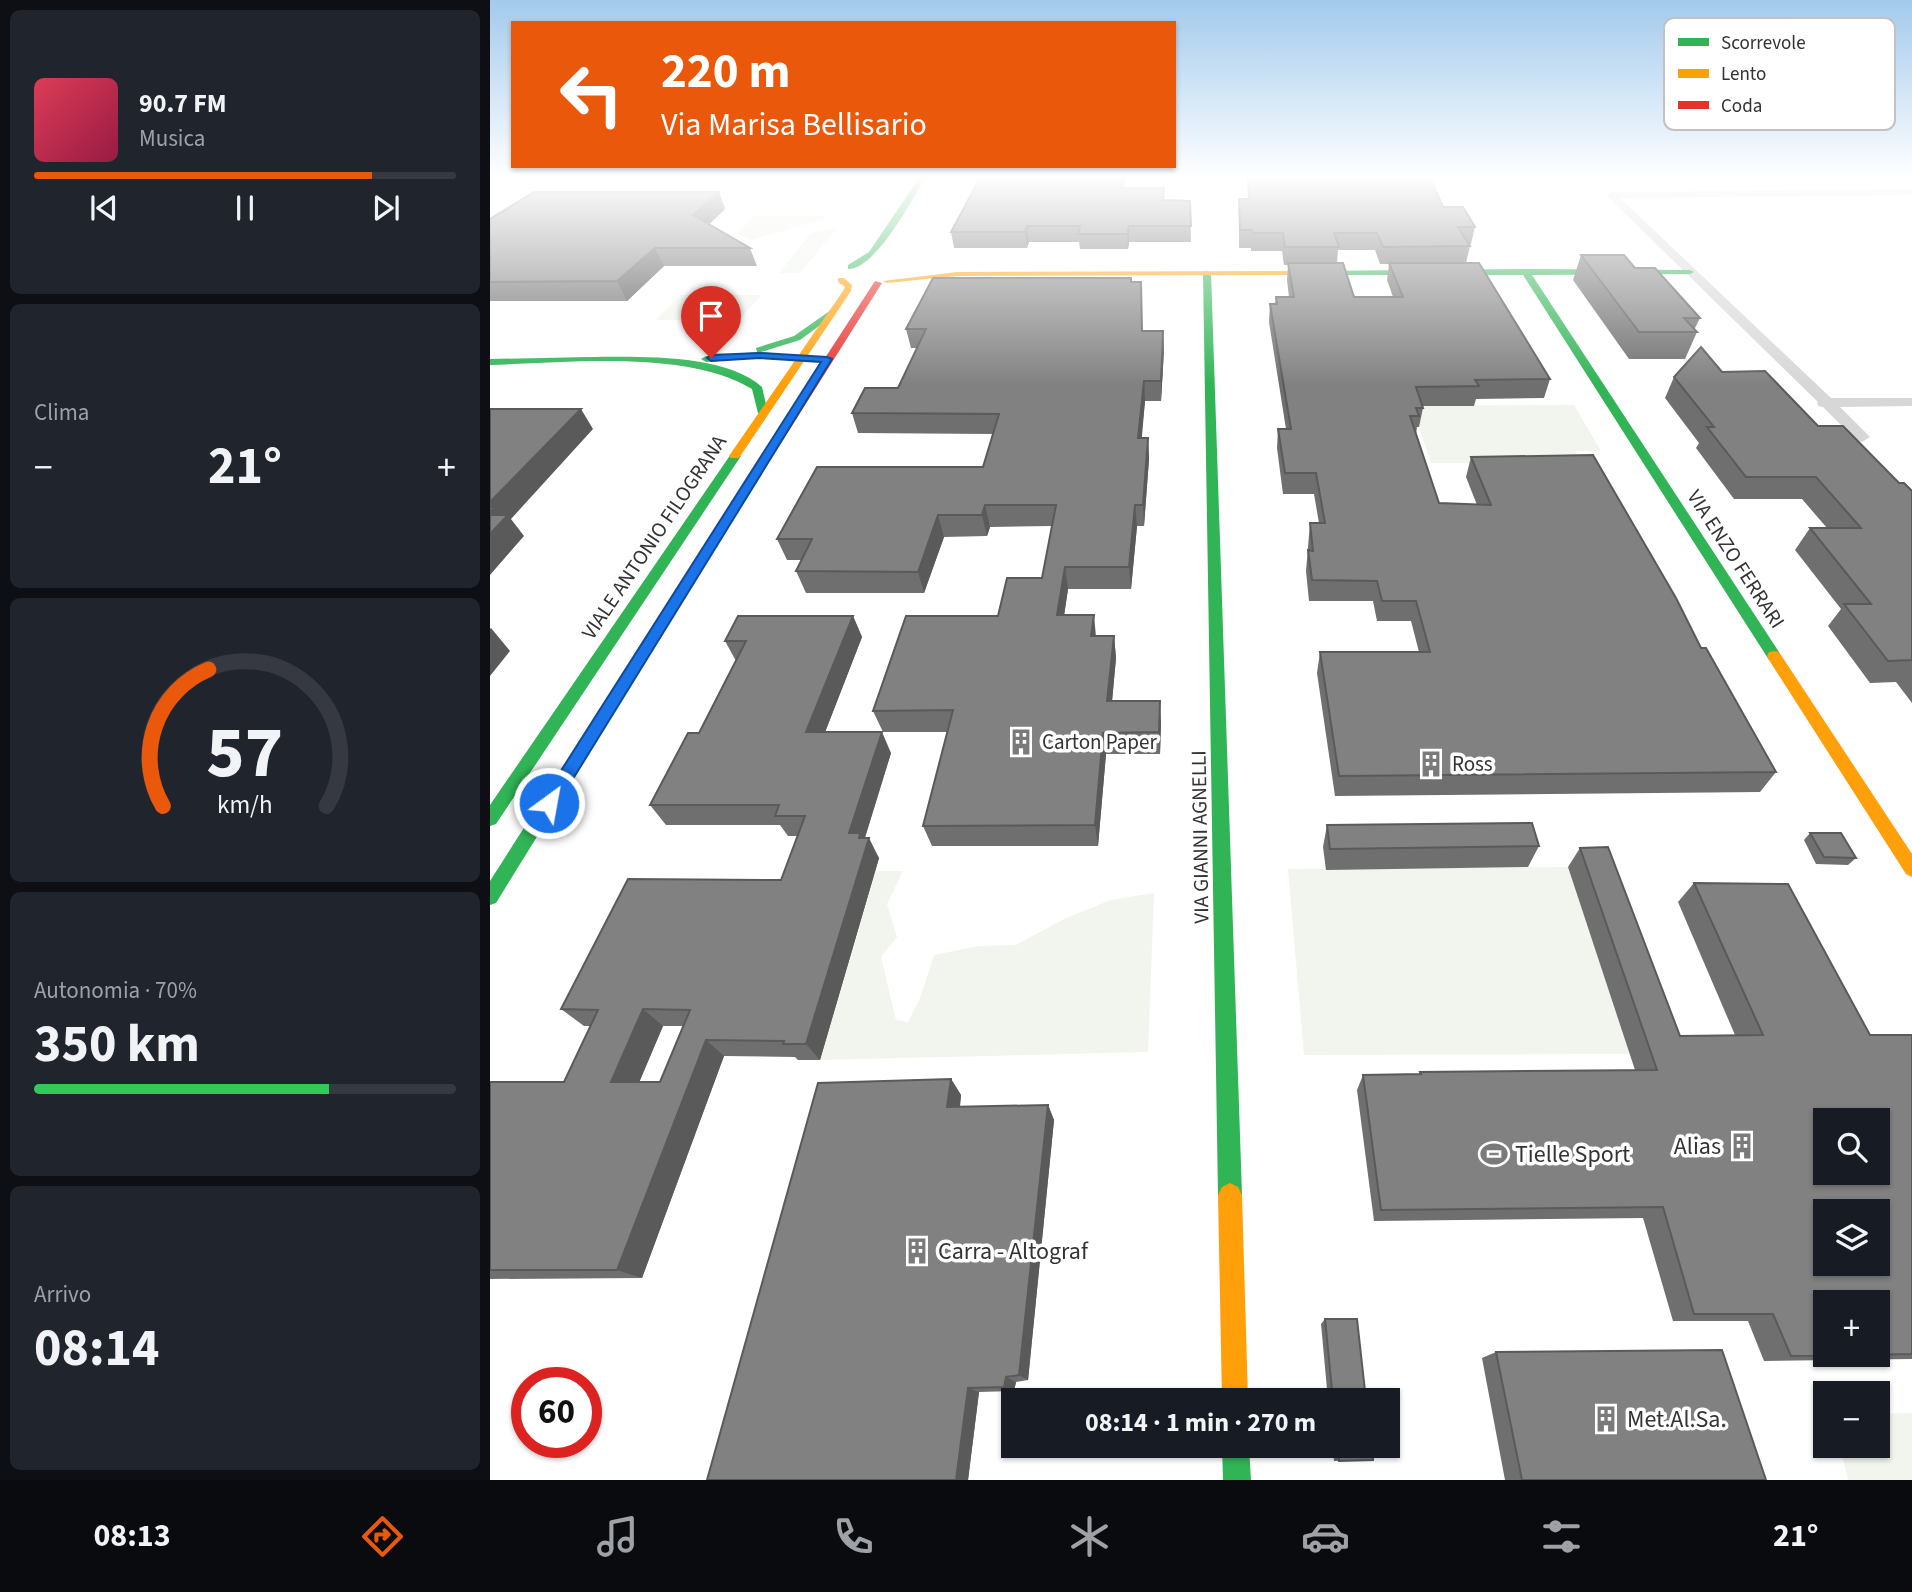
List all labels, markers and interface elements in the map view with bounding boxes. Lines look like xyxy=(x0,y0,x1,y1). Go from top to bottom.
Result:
legend xyxy=(1664,18,1895,130)
text: Scorrevole xyxy=(1721,30,1806,57)
text: 220 m xyxy=(661,37,790,107)
icon: left xyxy=(546,49,637,140)
text: Lento xyxy=(1721,61,1766,88)
text: 90.7 FM xyxy=(139,85,227,122)
text: Coda xyxy=(1721,93,1762,120)
text: Via Marisa Bellisario xyxy=(661,102,927,148)
text: Musica xyxy=(139,122,205,155)
icon: previous xyxy=(85,189,123,227)
icon: pause xyxy=(226,189,264,227)
icon: next xyxy=(367,189,405,227)
pin xyxy=(681,286,741,358)
icon: arrive xyxy=(692,297,730,335)
text: Clima xyxy=(34,396,89,429)
street label: VIALE ANTONIO FILOGRANA xyxy=(574,428,734,645)
text: 21° xyxy=(208,430,282,504)
text: − xyxy=(34,441,53,495)
text: + xyxy=(437,441,456,495)
street label: VIA ENZO FERRARI xyxy=(1680,484,1792,634)
text: 57 xyxy=(207,701,283,805)
building icon: Carton Paper xyxy=(1006,727,1036,757)
place label: Carton Paper xyxy=(1042,727,1157,757)
building icon: Ross xyxy=(1416,749,1446,779)
place label: Ross xyxy=(1452,749,1493,779)
street label: VIA GIANNI AGNELLI xyxy=(1183,750,1217,924)
position arrow xyxy=(512,766,586,840)
text: km/h xyxy=(217,787,273,823)
text: Autonomia · 70% xyxy=(34,974,197,1007)
text: 350 km xyxy=(34,1008,200,1082)
map controls xyxy=(1813,1108,1890,1458)
button: search xyxy=(1813,1108,1890,1185)
place label: Alias xyxy=(1674,1129,1721,1164)
building icon: Alias xyxy=(1727,1131,1757,1161)
place label: Tielle Sport xyxy=(1515,1137,1630,1172)
sports icon: Tielle Sport xyxy=(1479,1139,1509,1169)
button: layers xyxy=(1813,1199,1890,1276)
place label: Carra - Altograf xyxy=(938,1234,1089,1269)
building icon: Carra - Altograf xyxy=(902,1236,932,1266)
text: Arrivo xyxy=(34,1278,91,1311)
button: + xyxy=(1813,1290,1890,1367)
text: 08:14 xyxy=(34,1312,159,1386)
speed limit sign: 60 xyxy=(511,1367,602,1458)
button: − xyxy=(1813,1381,1890,1458)
place label: Met.Al.Sa. xyxy=(1627,1402,1726,1437)
text: 08:14 · 1 min · 270 m xyxy=(1085,1404,1316,1441)
building icon: Met.Al.Sa. xyxy=(1591,1404,1621,1434)
icon: directions xyxy=(358,1512,407,1561)
icon: music xyxy=(593,1512,642,1561)
icon: phone xyxy=(829,1512,878,1561)
icon: climate xyxy=(1065,1512,1114,1561)
icon: car xyxy=(1301,1512,1350,1561)
icon: filters xyxy=(1537,1512,1586,1561)
text: 08:13 xyxy=(93,1513,171,1559)
text: 21° xyxy=(1773,1513,1818,1559)

